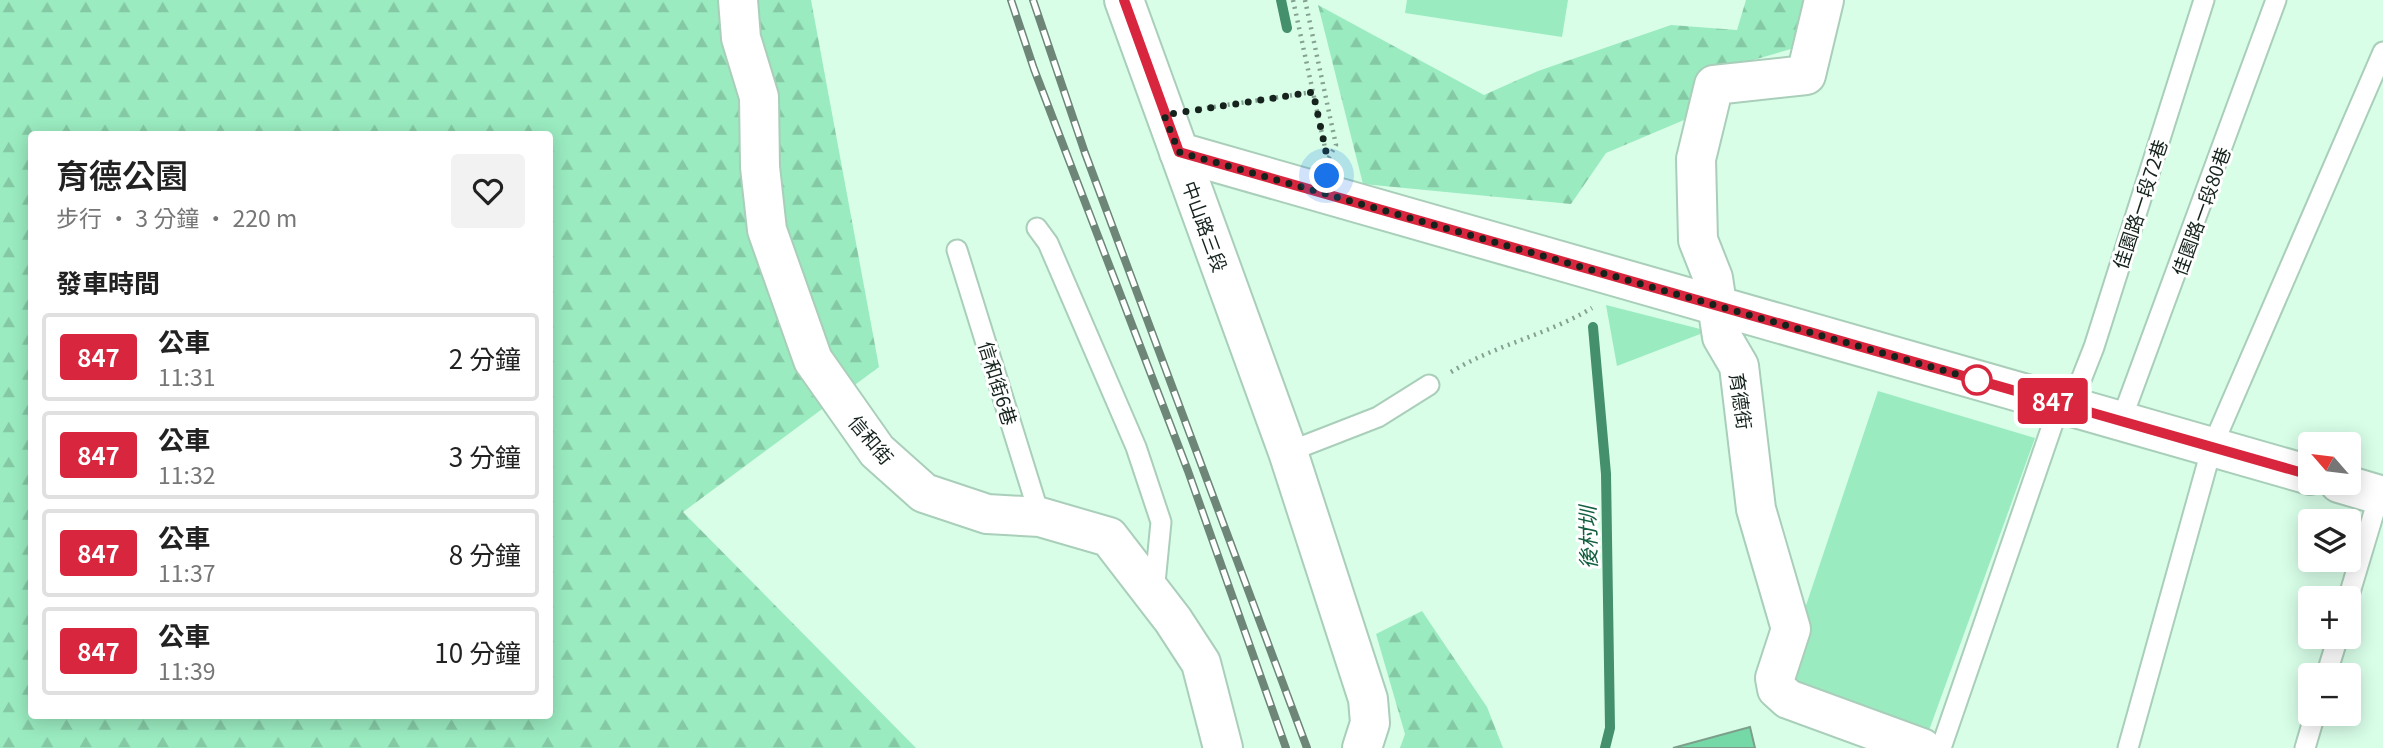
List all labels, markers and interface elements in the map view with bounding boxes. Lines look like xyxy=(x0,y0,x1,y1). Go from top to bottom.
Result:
street label: 佳園路一段72巷 xyxy=(2105,136,2173,272)
street label: 佳園路一段80巷 xyxy=(2164,143,2236,279)
text: 育德公園 xyxy=(56,150,188,198)
button: heart xyxy=(451,154,525,228)
your location xyxy=(1309,158,1344,193)
street label: 中山路三段 xyxy=(1177,177,1235,275)
text: 步行 · 3 分鐘 · 220 m xyxy=(56,200,297,234)
text: 發車時間 xyxy=(56,263,160,300)
text: 公車 xyxy=(158,322,210,359)
street label: 信和街6巷 xyxy=(973,338,1025,428)
text: 847 xyxy=(77,339,120,374)
text: 2 分鐘 xyxy=(449,339,521,376)
text: 11:31 xyxy=(158,359,215,393)
unlabelled marker xyxy=(1962,365,1992,395)
street label: 育德街 xyxy=(1725,371,1759,431)
line badge: 847 xyxy=(2013,378,2093,424)
text: 847 xyxy=(2032,383,2074,418)
street label: 信和街 xyxy=(843,408,901,470)
text: 公車 xyxy=(158,420,210,457)
north arrow xyxy=(2298,432,2361,495)
map controls xyxy=(2298,432,2361,726)
text: 847 xyxy=(77,437,120,472)
text: 3 分鐘 xyxy=(449,437,521,474)
text: 11:32 xyxy=(158,457,215,491)
water label: 後村圳 xyxy=(1571,503,1603,570)
button: layers xyxy=(2298,509,2361,572)
text: 公車 xyxy=(158,518,210,555)
text: 847 xyxy=(77,535,120,570)
text: 8 分鐘 xyxy=(449,535,521,572)
text: 11:37 xyxy=(158,555,215,589)
button: + xyxy=(2298,586,2361,649)
text: 公車 xyxy=(158,616,210,653)
text: 847 xyxy=(77,633,120,668)
text: 10 分鐘 xyxy=(434,633,521,670)
text: 11:39 xyxy=(158,653,215,687)
button: − xyxy=(2298,663,2361,726)

